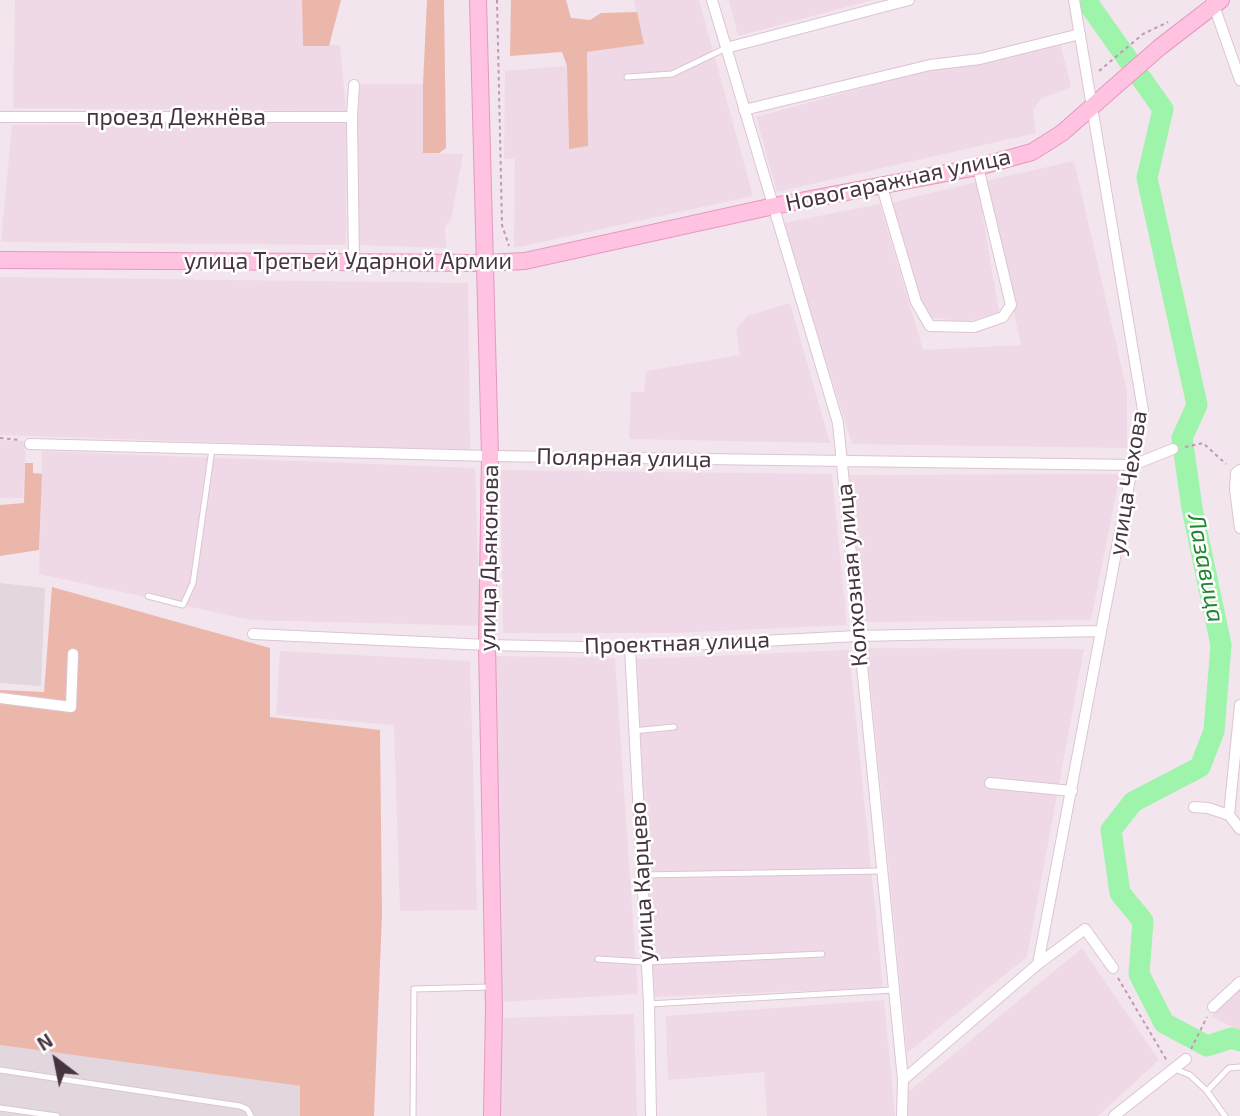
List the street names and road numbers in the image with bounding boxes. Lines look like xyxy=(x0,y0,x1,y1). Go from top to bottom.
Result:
street label: проезд Дежнёва xyxy=(86,103,266,131)
street label: Новогаражная улица xyxy=(783,143,1013,217)
street label: улица Третьей Ударной Армии xyxy=(184,247,512,275)
street label: улица Чехова xyxy=(1103,409,1153,557)
street label: Полярная улица xyxy=(536,443,712,473)
street label: улица Дьяконова xyxy=(474,464,504,652)
street label: Колхозная улица xyxy=(830,482,874,668)
street label: Проектная улица xyxy=(584,626,770,660)
street label: улица Карцево xyxy=(624,801,660,963)

